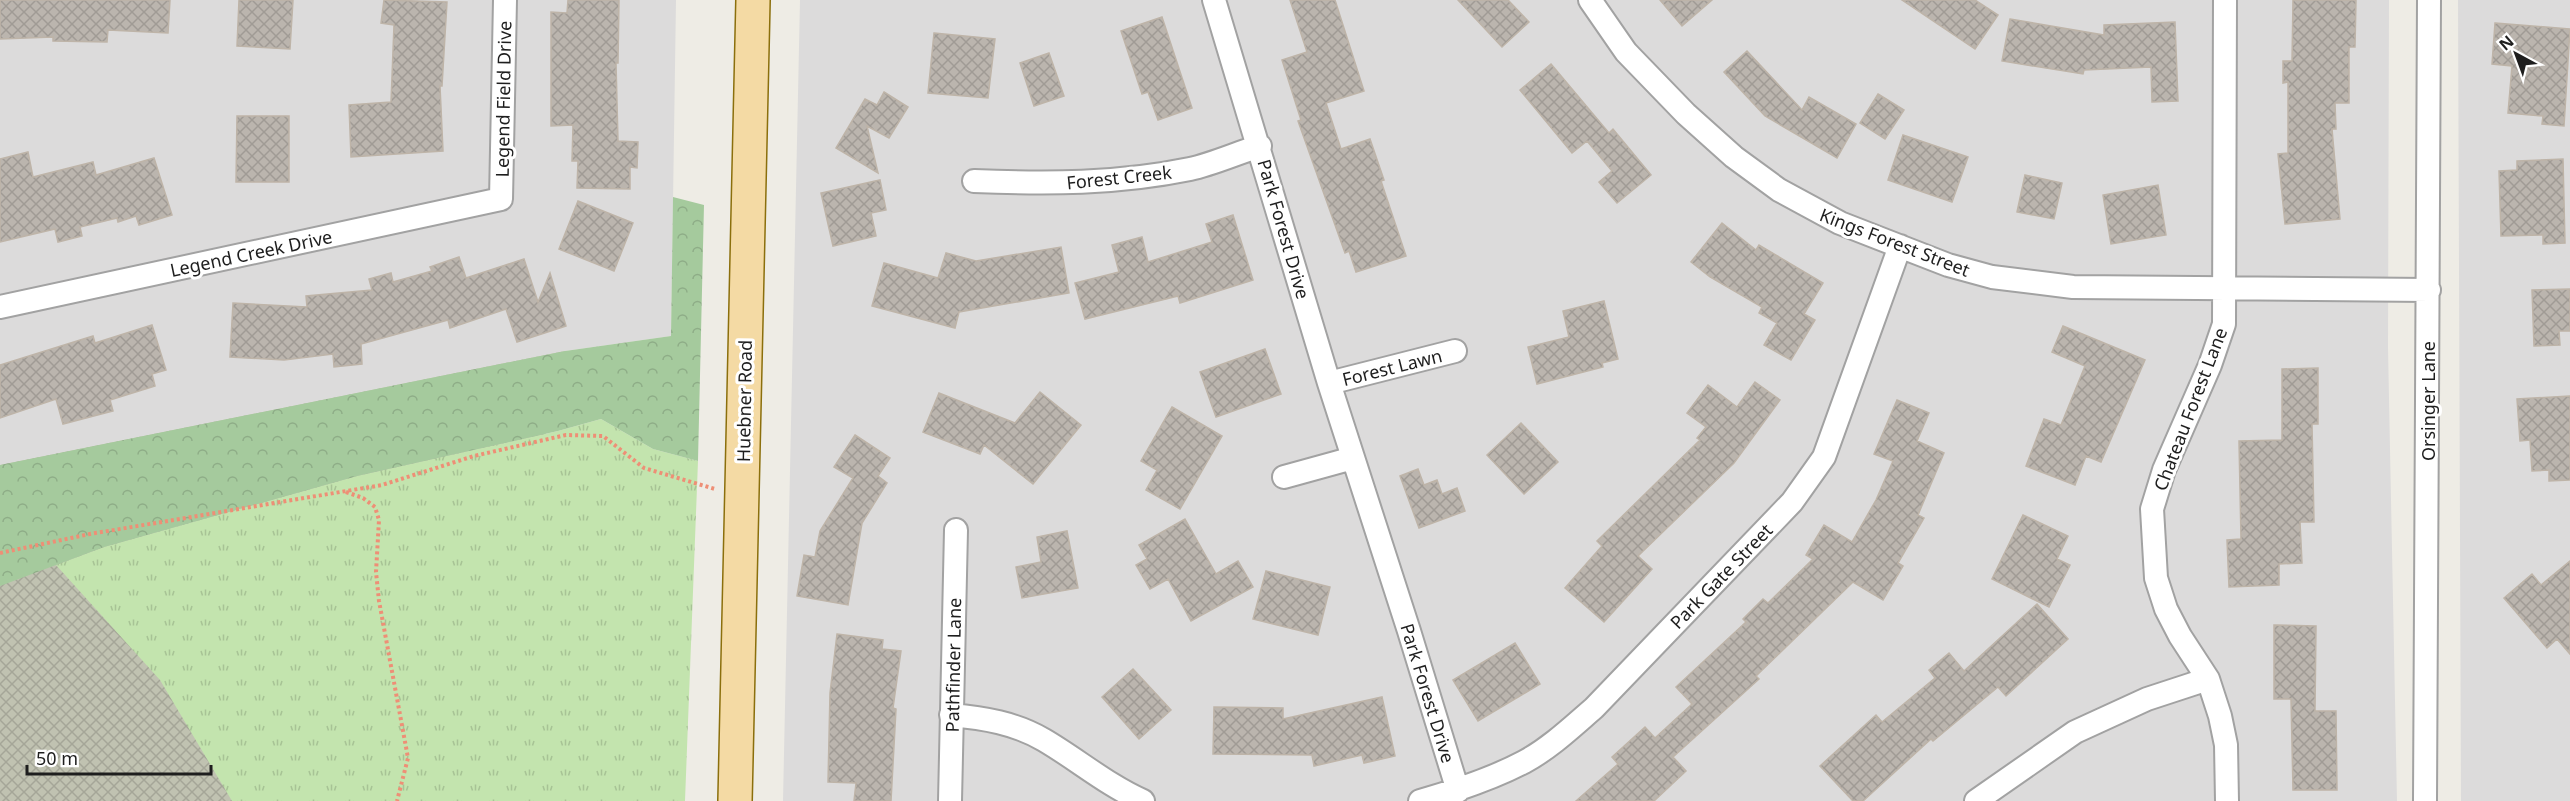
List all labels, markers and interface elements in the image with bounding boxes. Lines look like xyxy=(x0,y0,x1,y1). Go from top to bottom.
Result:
street label: Legend Field Drive xyxy=(490,20,516,178)
north arrow xyxy=(2486,24,2546,84)
text: N xyxy=(2494,30,2518,55)
street label: Park Forest Drive xyxy=(1253,156,1315,302)
street label: Forest Creek xyxy=(1065,160,1173,194)
street label: Kings Forest Street xyxy=(1817,202,1974,282)
street label: Legend Creek Drive xyxy=(168,224,334,282)
street label: Chateau Forest Lane xyxy=(2148,324,2232,494)
street label: Huebner Road xyxy=(731,340,757,462)
street label: Orsinger Lane xyxy=(2416,341,2440,461)
street label: Forest Lawn xyxy=(1340,343,1444,391)
street label: Park Gate Street xyxy=(1665,518,1778,634)
street label: Pathfinder Lane xyxy=(940,597,966,733)
street label: Park Forest Drive xyxy=(1395,620,1461,766)
scale bar xyxy=(27,738,212,776)
text: 50 m xyxy=(36,746,78,770)

